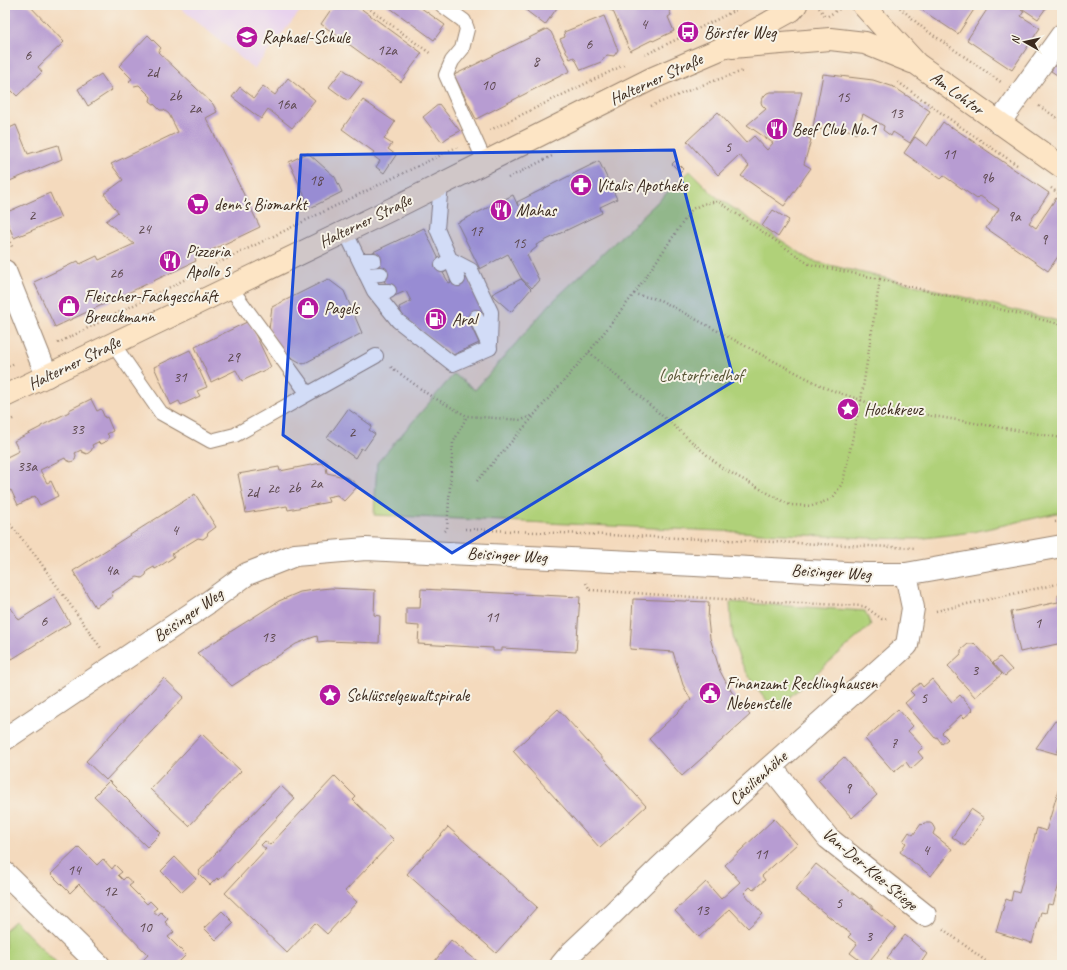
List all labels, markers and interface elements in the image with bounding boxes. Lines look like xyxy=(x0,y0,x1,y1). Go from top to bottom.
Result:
house number: 4 xyxy=(641,15,649,34)
bus stop icon: Börster Weg xyxy=(675,19,701,45)
place label: Börster Weg xyxy=(704,22,778,43)
north arrow xyxy=(1005,22,1045,62)
school or university icon: Raphael-Schule xyxy=(234,24,260,50)
place label: Raphael-Schule xyxy=(262,27,351,48)
text: N xyxy=(1008,34,1023,45)
house number: 6 xyxy=(586,35,594,54)
house number: 12a xyxy=(377,41,398,60)
house number: 6 xyxy=(25,46,33,65)
street label: Halterner Straße xyxy=(606,48,707,110)
house number: 8 xyxy=(533,52,541,71)
house number: 2d xyxy=(146,63,160,82)
street label: Am Lohtor xyxy=(926,67,989,120)
house number: 10 xyxy=(481,76,496,95)
house number: 2b xyxy=(168,87,183,106)
house number: 15 xyxy=(836,88,851,107)
house number: 16a xyxy=(276,95,297,114)
house number: 2a xyxy=(188,99,203,118)
house number: 13 xyxy=(889,104,904,123)
restaurant icon: Beef Club No.1 xyxy=(764,116,790,142)
place label: Beef Club No.1 xyxy=(792,119,878,140)
house number: 5 xyxy=(725,138,733,157)
house number: 11 xyxy=(942,145,957,164)
house number: 9b xyxy=(980,169,995,188)
house number: 18 xyxy=(309,171,324,190)
pharmacy icon: Vitalis Apotheke xyxy=(568,172,594,198)
place label: Vitalis Apotheke xyxy=(596,175,689,196)
street label: Halterner Straße xyxy=(315,189,416,252)
supermarket icon: denn's Biomarkt xyxy=(185,191,211,217)
place label: denn's Biomarkt xyxy=(214,194,309,215)
restaurant icon: Mahas xyxy=(488,197,514,223)
place label: Mahas xyxy=(516,200,557,221)
house number: 2 xyxy=(29,206,37,225)
house number: 9a xyxy=(1007,207,1022,226)
house number: 24 xyxy=(137,220,152,239)
house number: 17 xyxy=(469,222,484,241)
house number: 9 xyxy=(1041,230,1049,249)
house number: 15 xyxy=(512,234,527,253)
place label: Pizzeria Apollo 5 xyxy=(186,241,232,282)
restaurant icon: Pizzeria Apollo 5 xyxy=(157,248,183,274)
house number: 26 xyxy=(109,264,124,283)
place label: Fleischer-Fachgeschäft Breuckmann xyxy=(84,286,220,327)
shop icon: Fleischer-Fachgeschäft Breuckmann xyxy=(56,293,82,319)
shop icon: Pagels xyxy=(295,295,321,321)
place label: Pagels xyxy=(324,298,361,319)
fuel station icon: Aral xyxy=(423,306,449,332)
place label: Aral xyxy=(452,309,480,330)
street label: Halterner Straße xyxy=(24,331,125,394)
house number: 29 xyxy=(226,348,241,367)
park label: Lohtorfriedhof xyxy=(659,365,747,386)
house number: 31 xyxy=(173,368,188,387)
place icon: Hochkreuz xyxy=(835,396,861,422)
place label: Hochkreuz xyxy=(864,399,924,420)
house number: 33 xyxy=(70,420,85,439)
house number: 2 xyxy=(349,423,357,442)
house number: 33a xyxy=(17,457,38,476)
house number: 2a xyxy=(309,474,324,493)
house number: 2c xyxy=(267,479,280,498)
house number: 2b xyxy=(287,479,302,498)
house number: 2d xyxy=(246,483,260,502)
house number: 4 xyxy=(172,521,180,540)
street label: Beisinger Weg xyxy=(467,542,549,568)
street label: Beisinger Weg xyxy=(791,559,873,585)
house number: 4a xyxy=(105,561,120,580)
street label: Beisinger Weg xyxy=(149,582,228,646)
house number: 11 xyxy=(485,608,500,627)
house number: 6 xyxy=(41,612,49,631)
house number: 1 xyxy=(1035,614,1043,633)
house number: 13 xyxy=(261,628,276,647)
house number: 3 xyxy=(972,661,980,680)
place label: Finanzamt Recklinghausen Nebenstelle xyxy=(726,673,879,714)
public building icon: Finanzamt Recklinghausen Nebenstelle xyxy=(697,680,723,706)
place icon: Schlüsselgewaltspirale xyxy=(317,682,343,708)
place label: Schlüsselgewaltspirale xyxy=(346,685,471,706)
house number: 5 xyxy=(921,689,929,708)
house number: 7 xyxy=(891,734,899,753)
street label: Cäcilienhöhe xyxy=(725,745,793,810)
house number: 9 xyxy=(845,779,853,798)
street label: Van-Der-Klee-Stiege xyxy=(818,823,923,916)
house number: 4 xyxy=(923,841,931,860)
house number: 11 xyxy=(754,845,769,864)
house number: 14 xyxy=(67,861,82,880)
house number: 12 xyxy=(103,882,118,901)
house number: 5 xyxy=(836,894,844,913)
house number: 13 xyxy=(695,901,710,920)
house number: 10 xyxy=(138,918,153,937)
house number: 3 xyxy=(866,927,874,946)

